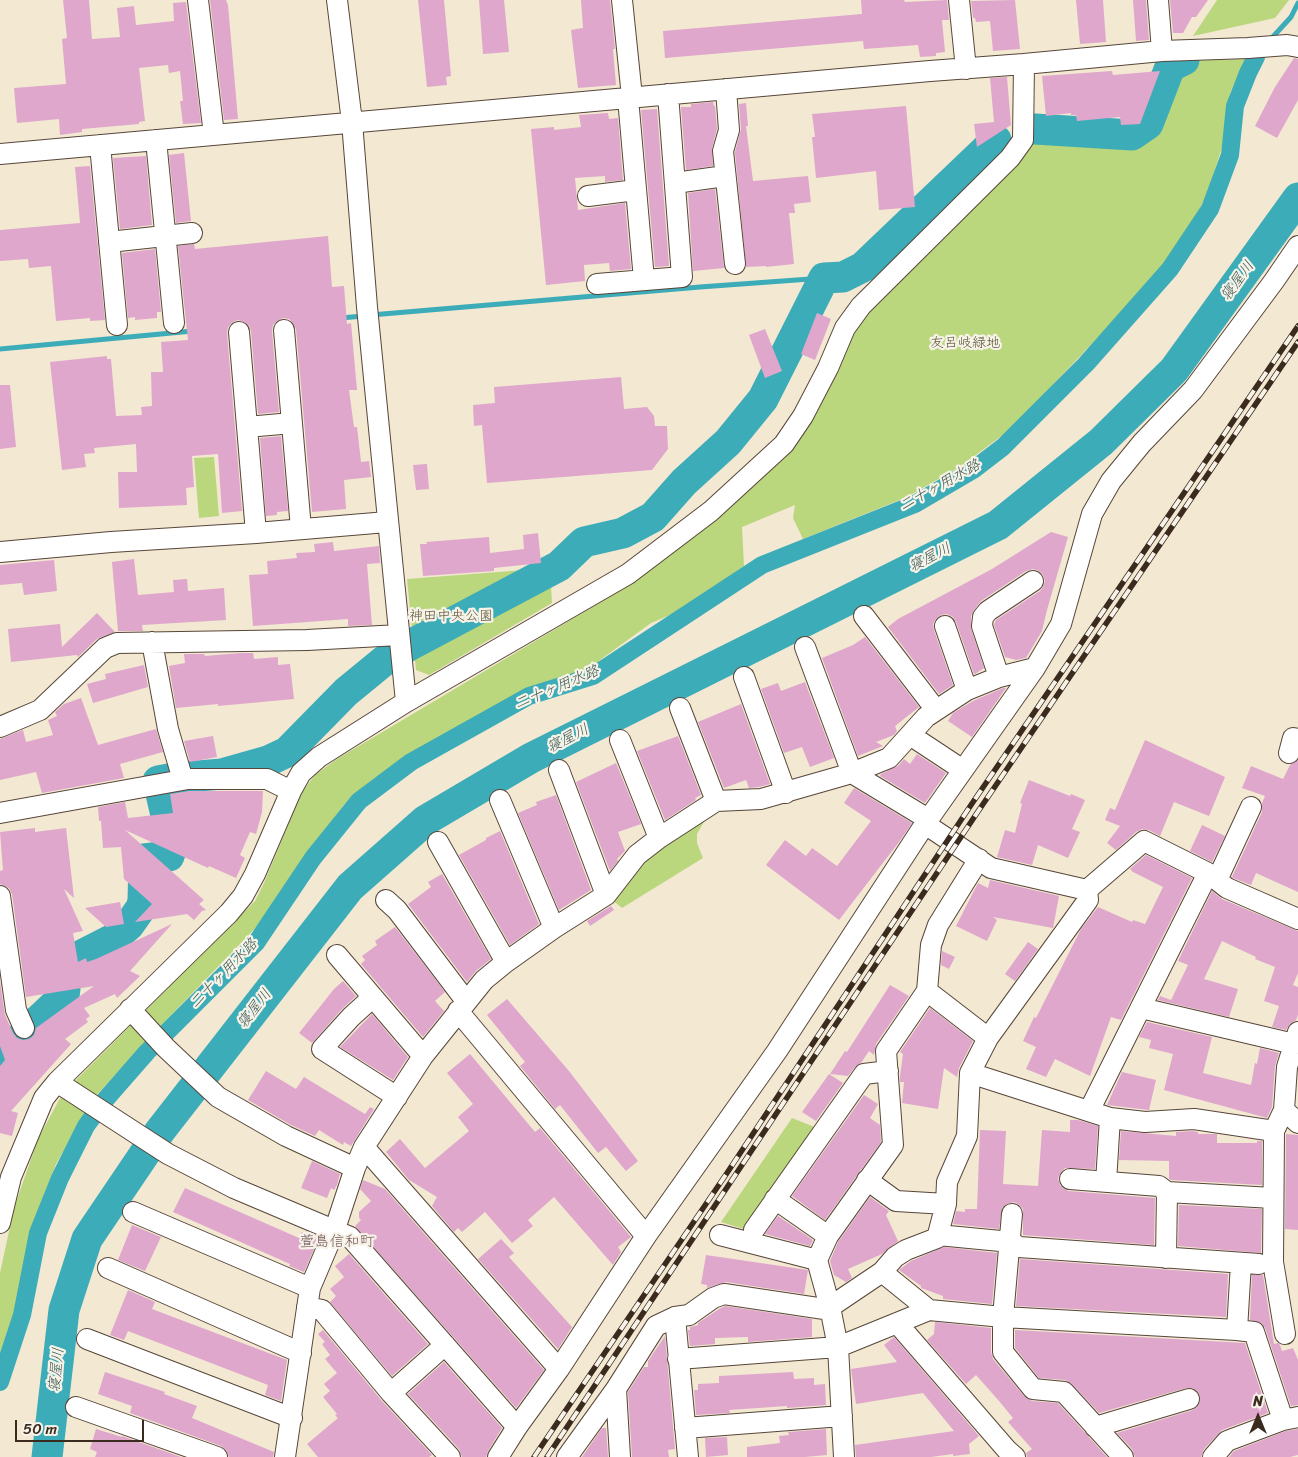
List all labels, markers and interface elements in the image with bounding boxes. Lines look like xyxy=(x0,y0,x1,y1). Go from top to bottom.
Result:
water label: 寝屋川 xyxy=(1217,258,1259,304)
park label: 友呂岐緑地 xyxy=(930,335,1000,351)
water label: 二十ヶ用水路 xyxy=(896,456,984,516)
water label: 寝屋川 xyxy=(906,540,954,576)
park label: 神田中央公園 xyxy=(409,608,493,624)
water label: 二十ヶ用水路 xyxy=(512,662,602,714)
water label: 寝屋川 xyxy=(544,721,592,757)
water label: 二十ヶ用水路 xyxy=(186,935,262,1013)
water label: 寝屋川 xyxy=(234,986,276,1032)
district label: 萱島信和町 xyxy=(300,1233,374,1251)
water label: 寝屋川 xyxy=(46,1347,68,1393)
text: N xyxy=(1253,1389,1263,1414)
north arrow xyxy=(1233,1392,1283,1442)
scale bar xyxy=(18,1410,146,1442)
text: 50 m xyxy=(23,1416,57,1442)

